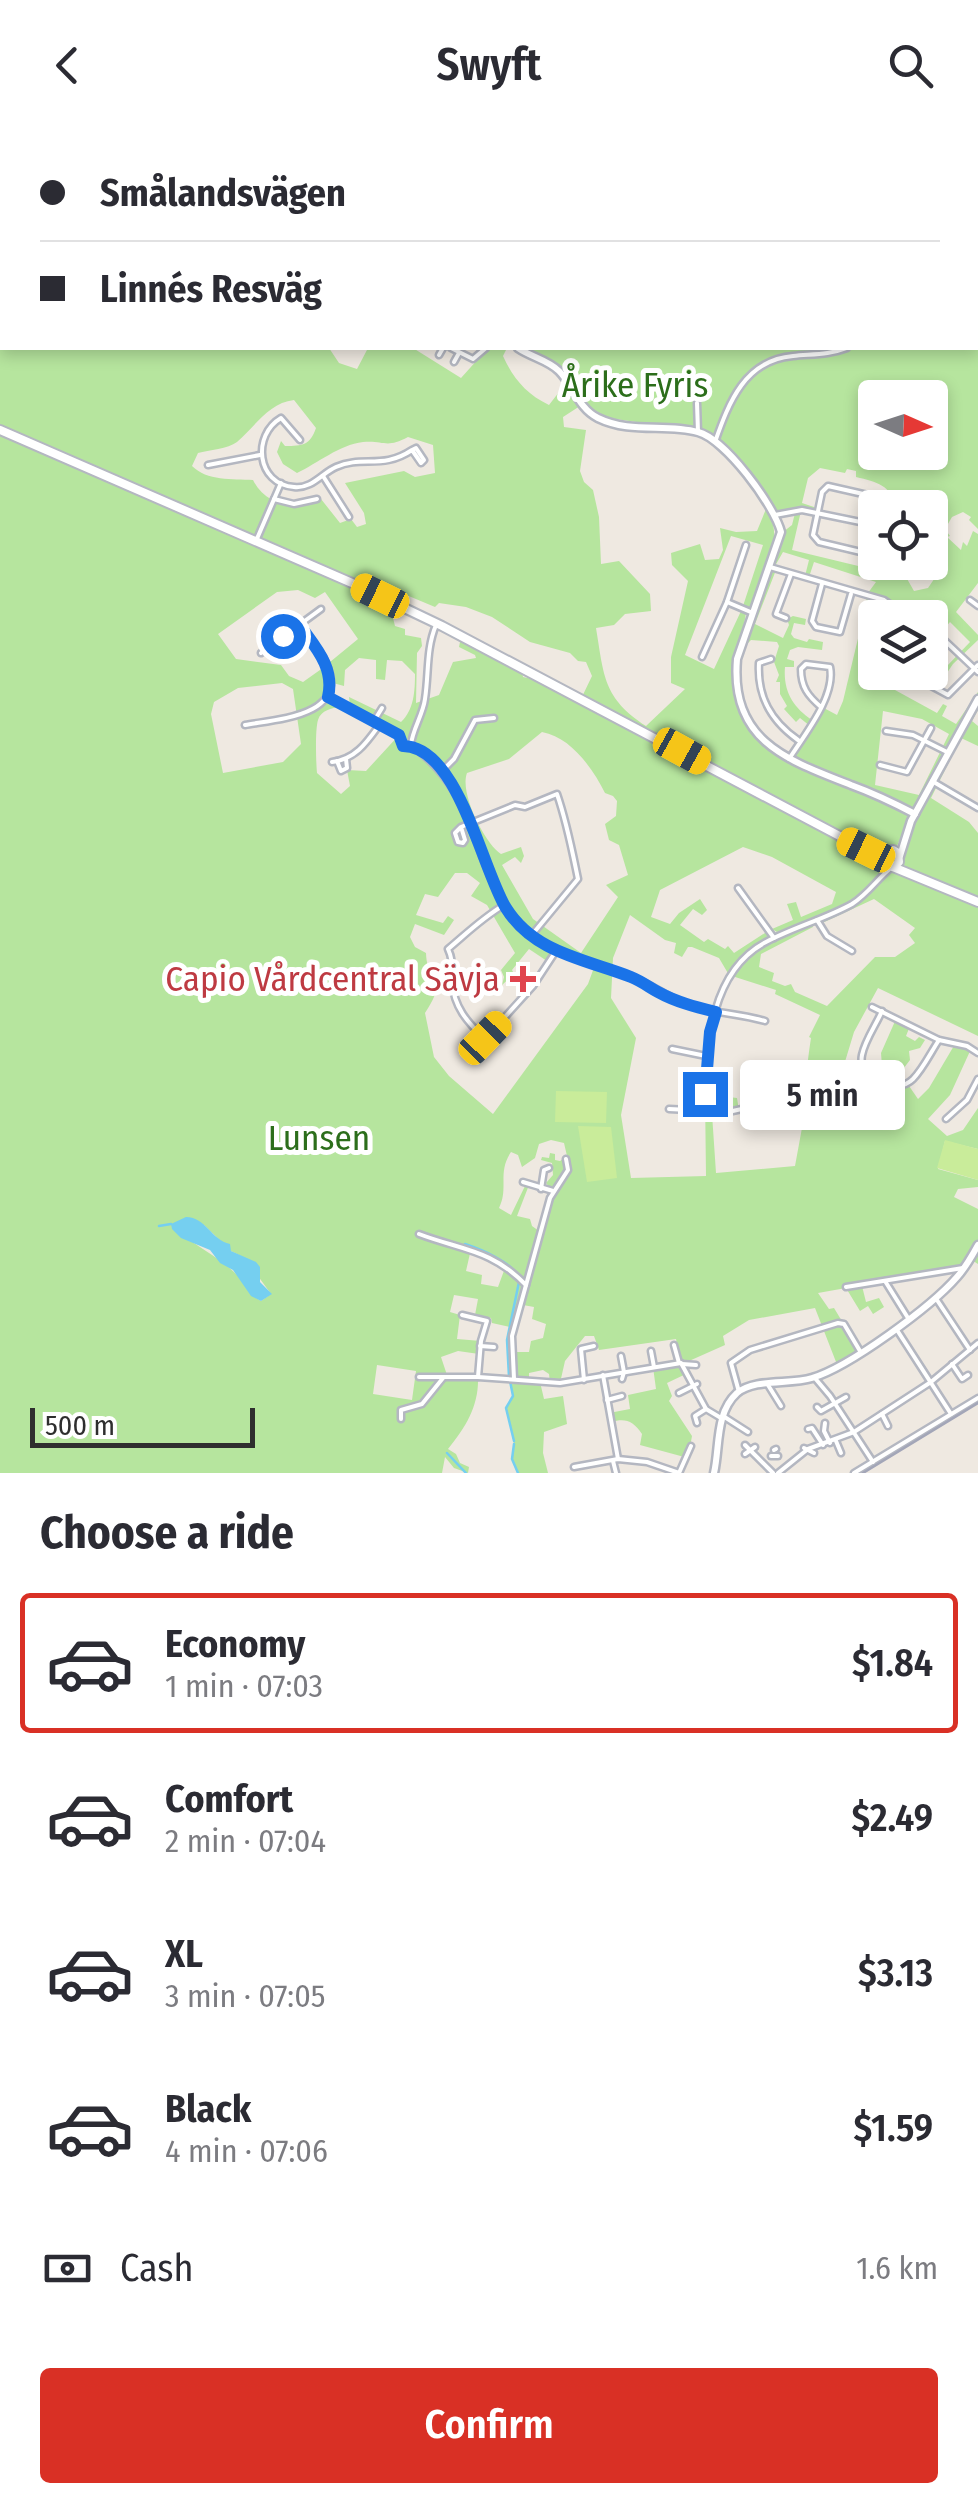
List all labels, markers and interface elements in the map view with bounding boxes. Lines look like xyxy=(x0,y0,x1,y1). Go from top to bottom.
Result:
icon: back xyxy=(40,38,95,93)
text: Swyft xyxy=(437,38,542,92)
icon: search xyxy=(883,38,938,93)
text: Smålandsvägen xyxy=(100,170,346,216)
text: Linnés Resväg xyxy=(100,266,322,312)
park label: Årike Fyris xyxy=(562,363,708,406)
north arrow xyxy=(858,380,948,470)
map controls xyxy=(858,380,948,690)
button: locate xyxy=(858,490,948,580)
car xyxy=(346,569,414,623)
button: layers xyxy=(858,600,948,690)
route start xyxy=(261,614,306,659)
car xyxy=(648,723,716,779)
car xyxy=(832,823,900,877)
place label: Capio Vårdcentral Sävja xyxy=(165,958,500,1000)
marker: Capio Vårdcentral Sävja xyxy=(510,966,536,992)
car xyxy=(453,1006,517,1070)
callout: 5 min xyxy=(740,1059,905,1129)
route end xyxy=(683,1072,728,1117)
text: 5 min xyxy=(787,1076,858,1114)
park label: Lunsen xyxy=(268,1117,370,1159)
scale bar xyxy=(30,1403,255,1448)
text: 500 m xyxy=(45,1409,115,1442)
text: Choose a ride xyxy=(40,1506,294,1560)
icon: car xyxy=(45,1618,135,1708)
text: Economy xyxy=(165,1621,305,1667)
text: $1.84 xyxy=(852,1640,933,1686)
text: 1 min · 07:03 xyxy=(165,1667,323,1705)
icon: car xyxy=(45,1773,135,1863)
text: Comfort xyxy=(165,1776,293,1822)
text: $2.49 xyxy=(852,1795,933,1841)
text: 2 min · 07:04 xyxy=(165,1822,326,1860)
icon: car xyxy=(45,1928,135,2018)
text: XL xyxy=(165,1931,203,1977)
text: $3.13 xyxy=(858,1950,933,1996)
text: 3 min · 07:05 xyxy=(165,1977,326,2015)
icon: car xyxy=(45,2083,135,2173)
text: Black xyxy=(165,2086,251,2132)
text: $1.59 xyxy=(854,2105,933,2151)
text: 4 min · 07:06 xyxy=(165,2132,328,2170)
icon: cash xyxy=(40,2241,95,2296)
text: Cash xyxy=(120,2245,194,2291)
text: 1.6 km xyxy=(856,2249,938,2287)
button: Confirm xyxy=(40,2368,938,2483)

